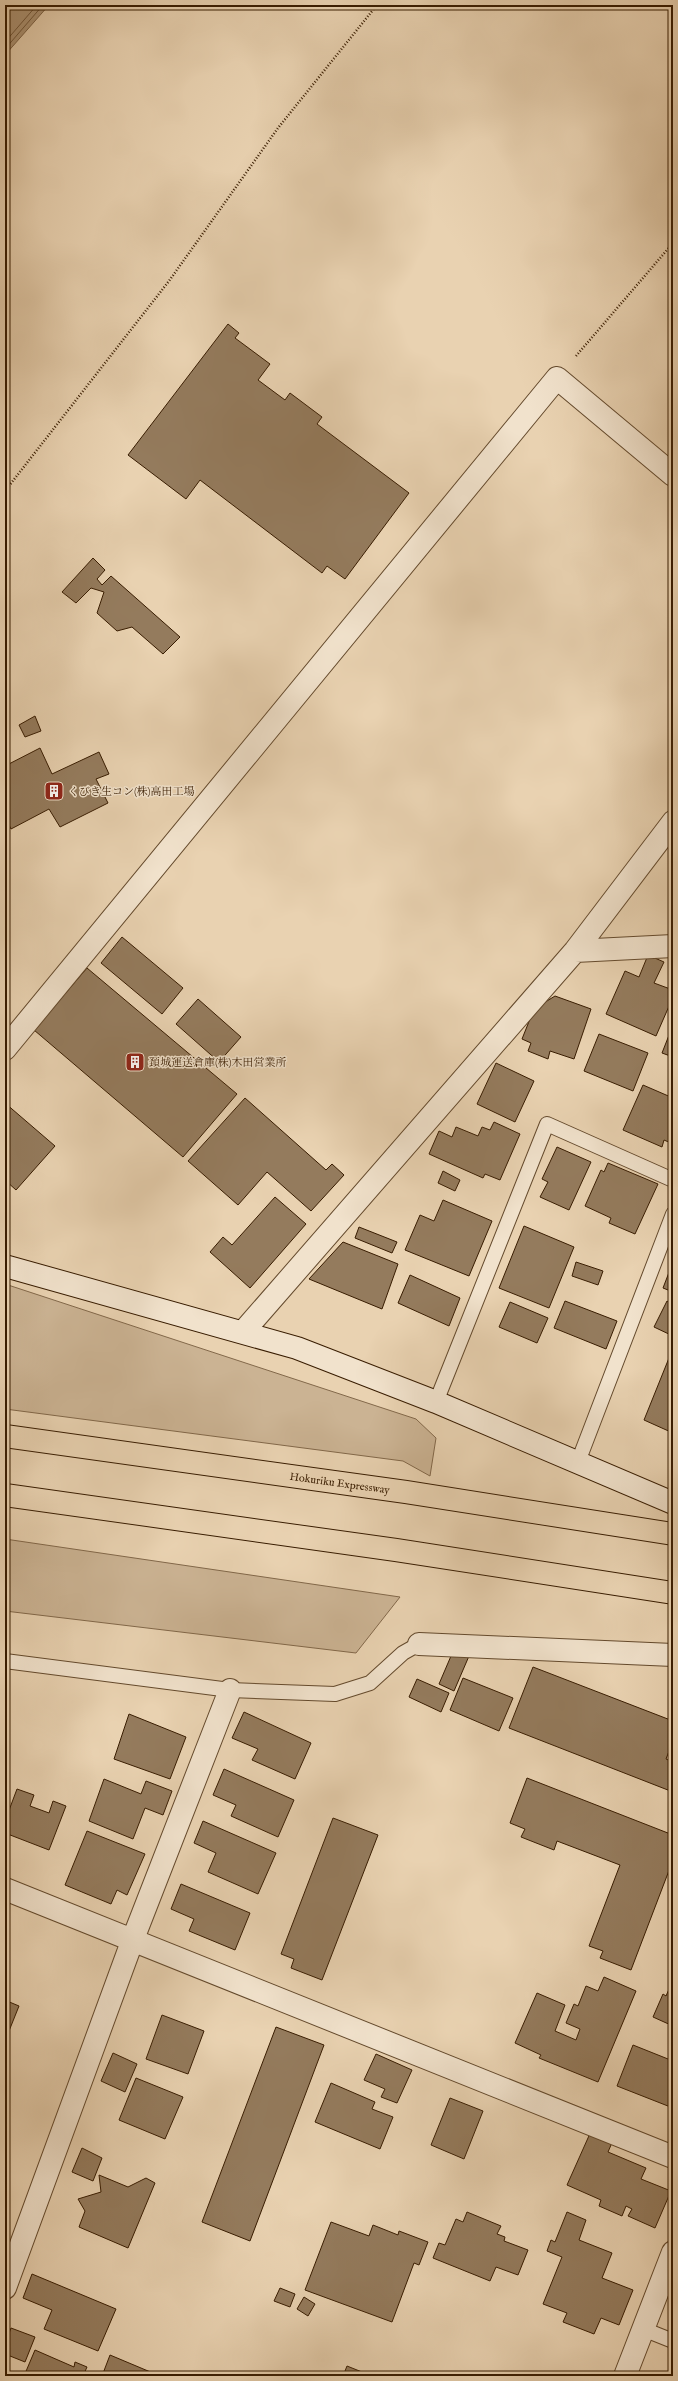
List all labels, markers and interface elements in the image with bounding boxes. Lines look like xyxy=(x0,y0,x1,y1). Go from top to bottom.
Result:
building icon: くびき生コン(株)高田工場 xyxy=(43,780,65,802)
place label: くびき生コン(株)高田工場 xyxy=(68,785,195,799)
building icon: 頚城運送倉庫(株)木田営業所 xyxy=(124,1051,146,1073)
place label: 頚城運送倉庫(株)木田営業所 xyxy=(149,1056,287,1070)
street label: Hokuriku Expressway xyxy=(289,1470,391,1498)

